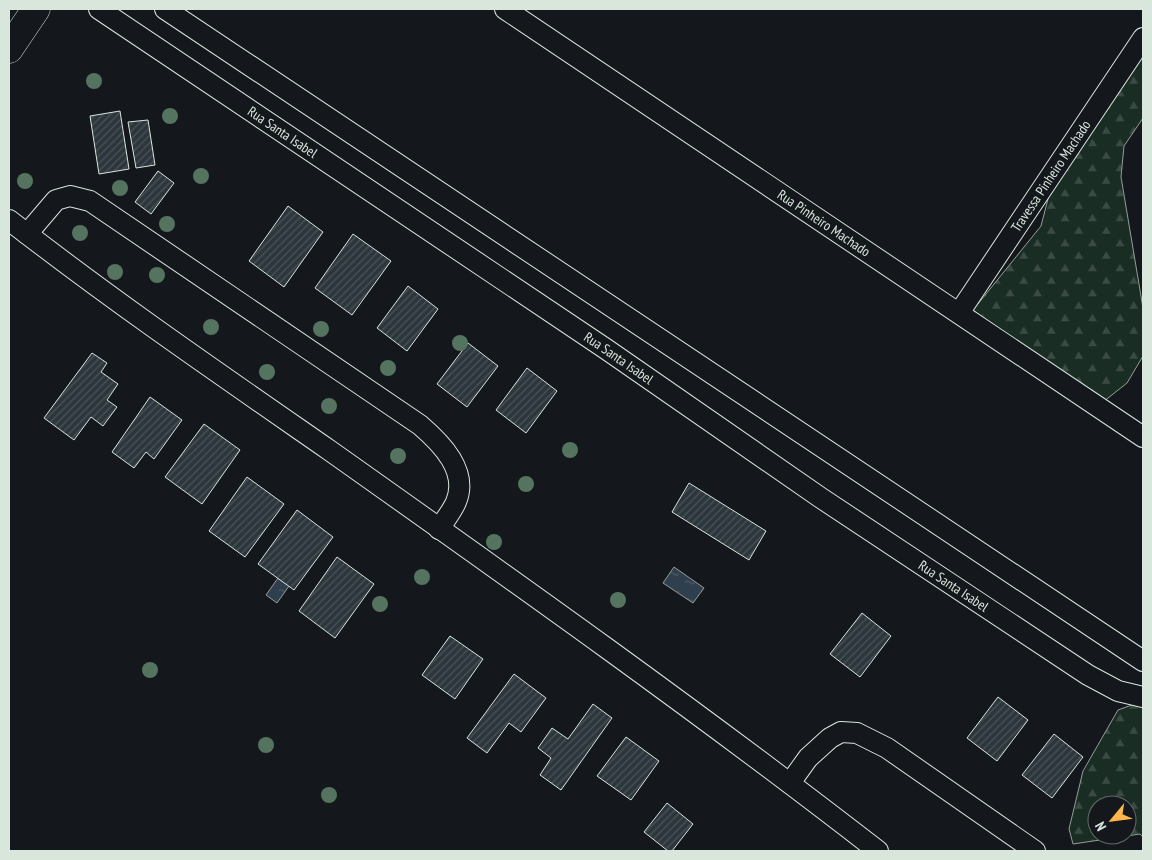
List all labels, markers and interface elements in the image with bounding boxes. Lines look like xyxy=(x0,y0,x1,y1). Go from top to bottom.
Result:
street label: Rua Santa Isabel xyxy=(244,102,322,162)
street label: Travessa Pinheiro Machado xyxy=(1007,117,1095,235)
street label: Rua Pinheiro Machado xyxy=(774,185,874,261)
street label: Rua Santa Isabel xyxy=(581,328,658,389)
street label: Rua Santa Isabel xyxy=(915,556,993,616)
north arrow xyxy=(1087,795,1137,845)
text: N xyxy=(1091,819,1110,834)

